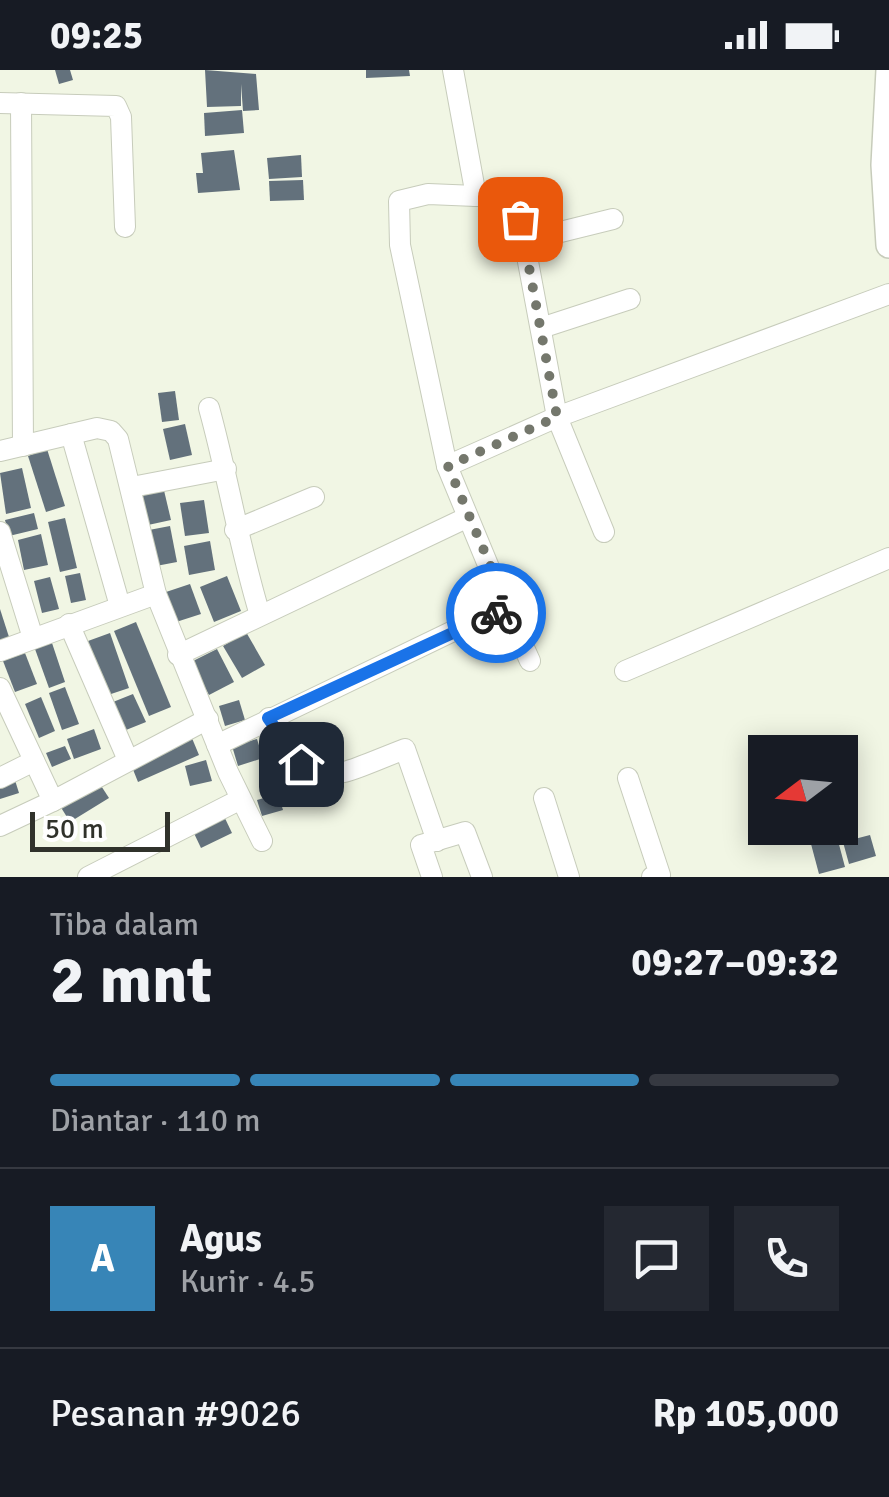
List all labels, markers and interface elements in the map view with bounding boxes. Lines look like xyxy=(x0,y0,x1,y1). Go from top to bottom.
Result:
text: 09:25 xyxy=(50,12,143,59)
pin xyxy=(478,177,563,262)
icon: bag xyxy=(493,192,548,247)
courier xyxy=(446,563,546,663)
icon: bike xyxy=(469,586,524,641)
pin xyxy=(259,722,344,807)
north arrow xyxy=(748,735,858,845)
map controls xyxy=(748,735,858,845)
icon: home xyxy=(274,737,329,792)
scale bar xyxy=(30,807,170,851)
text: 50 m xyxy=(45,812,104,846)
text: Tiba dalam xyxy=(50,905,199,944)
text: 09:27–09:32 xyxy=(631,939,839,986)
text: 2 mnt xyxy=(50,941,212,1021)
text: Diantar · 110 m xyxy=(50,1101,261,1140)
button: chat xyxy=(604,1206,709,1311)
button: phone xyxy=(734,1206,839,1311)
text: Agus xyxy=(180,1215,262,1262)
text: A xyxy=(90,1235,115,1282)
text: Kurir · 4.5 xyxy=(180,1262,316,1301)
text: Pesanan #9026 xyxy=(50,1390,301,1437)
text: Rp 105,000 xyxy=(652,1390,839,1437)

